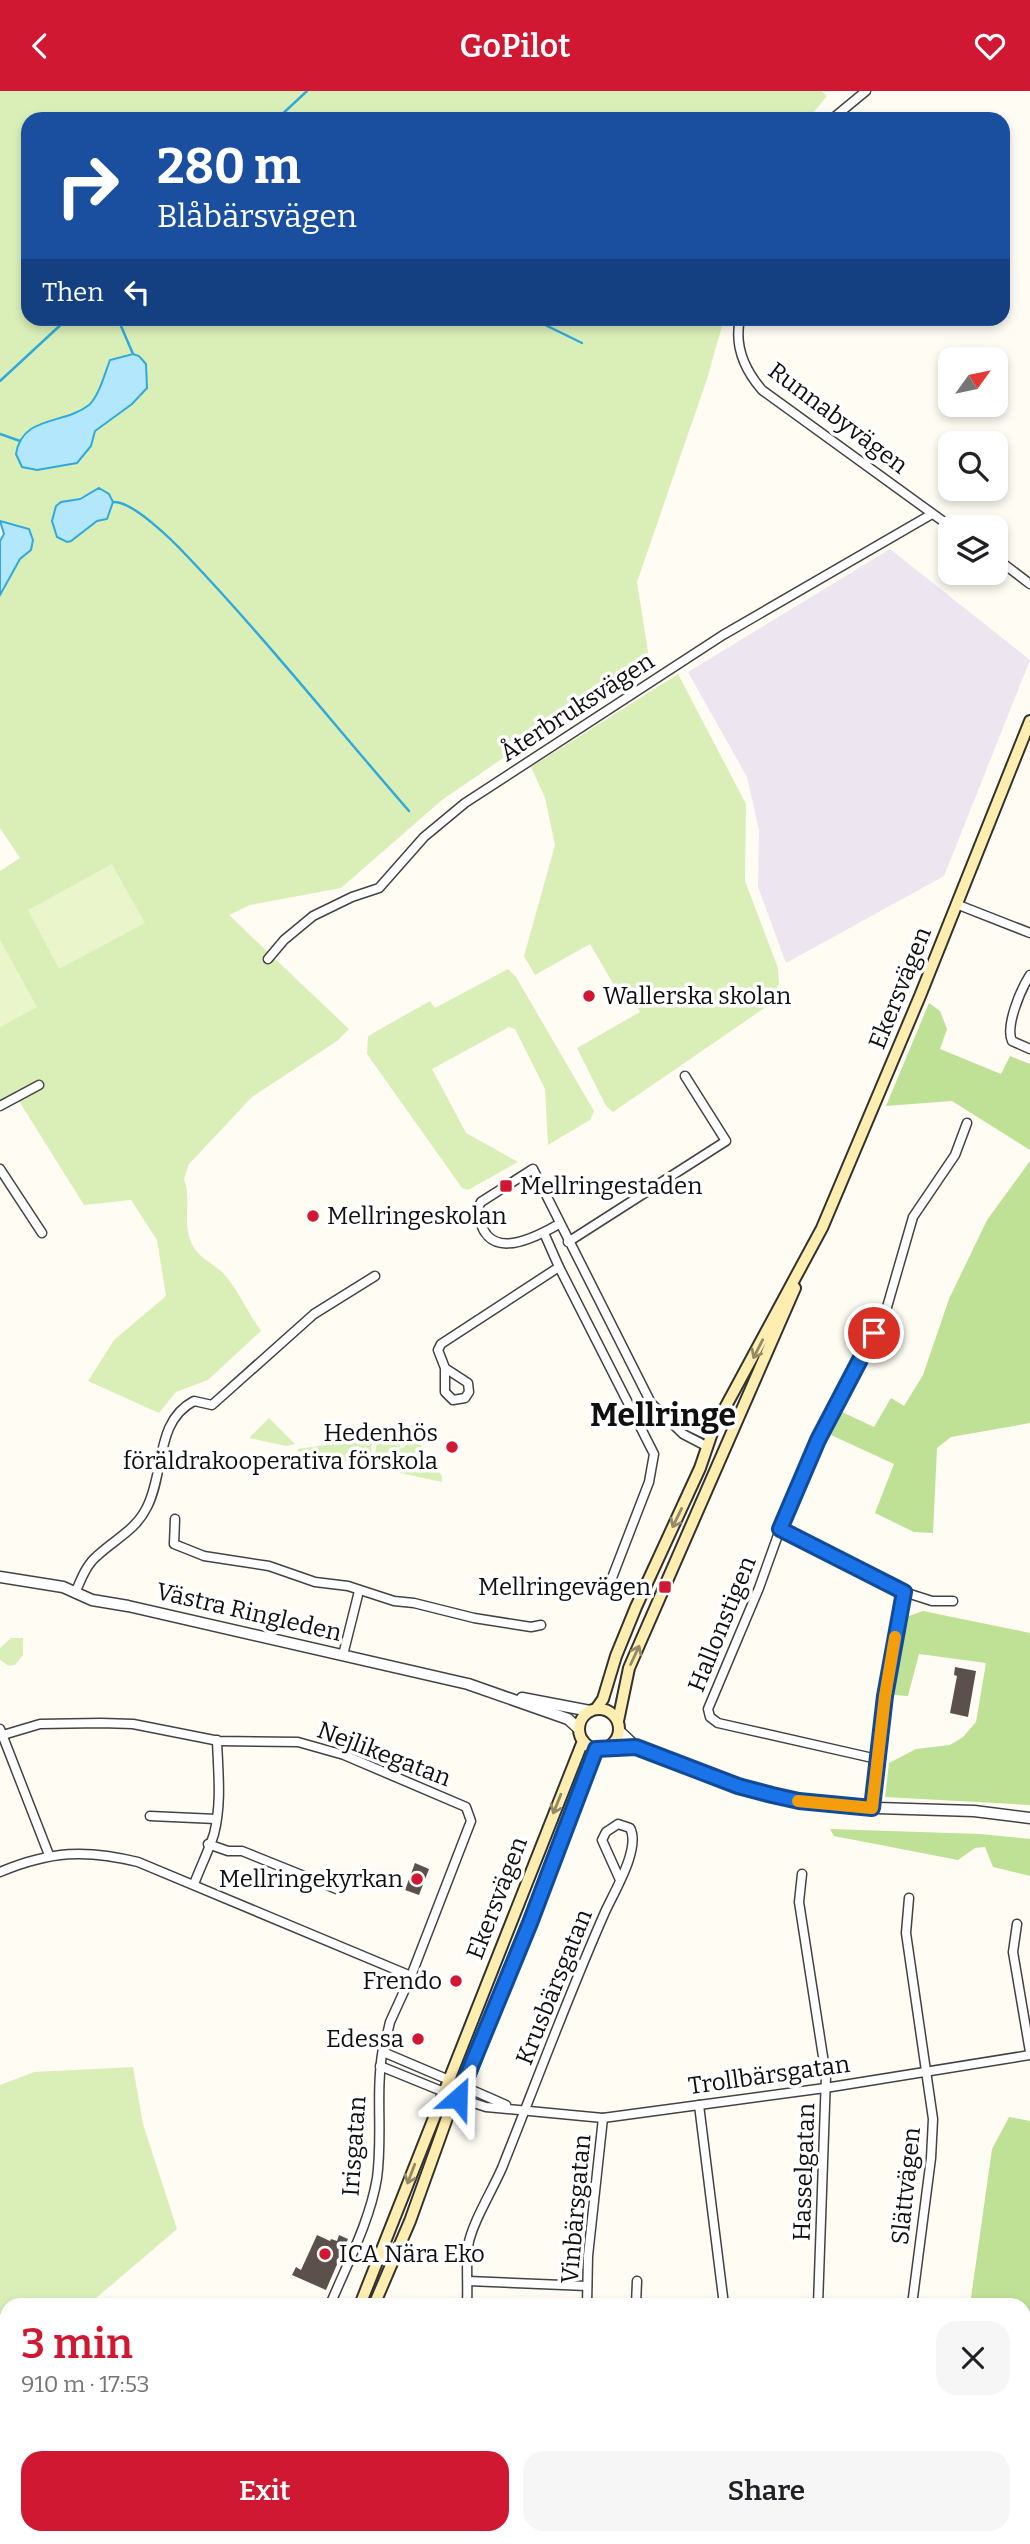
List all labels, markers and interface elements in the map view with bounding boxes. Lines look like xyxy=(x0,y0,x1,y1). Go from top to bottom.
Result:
icon: back xyxy=(21,27,59,65)
text: GoPilot xyxy=(459,27,571,65)
icon: heart xyxy=(971,27,1009,65)
text: 280 m xyxy=(157,137,301,196)
icon: right xyxy=(42,140,133,231)
text: Blåbärsvägen xyxy=(157,197,357,235)
icon: left xyxy=(118,273,156,311)
text: Then xyxy=(42,277,104,308)
north arrow xyxy=(938,347,1008,417)
map controls xyxy=(938,347,1008,585)
street label: Runnabyvägen xyxy=(763,357,913,479)
button: search xyxy=(938,431,1008,501)
button: layers xyxy=(938,515,1008,585)
street label: Återbruksvägen xyxy=(495,647,659,767)
street label: Ekersvägen xyxy=(863,923,937,1053)
place label: Wallerska skolan xyxy=(603,982,791,1010)
marker: Wallerska skolan xyxy=(581,988,597,1004)
place label: Mellringestaden xyxy=(520,1172,702,1200)
marker: Mellringestaden xyxy=(498,1178,514,1194)
place label: Mellringeskolan xyxy=(327,1202,507,1230)
marker: Mellringeskolan xyxy=(305,1208,321,1224)
pin xyxy=(844,1303,904,1363)
icon: arrive xyxy=(855,1314,893,1352)
one-way arrow xyxy=(750,1338,764,1359)
district label: Mellringe xyxy=(590,1396,736,1434)
place label: Hedenhös föräldrakooperativa förskola xyxy=(123,1419,438,1475)
marker: Hedenhös föräldrakooperativa förskola xyxy=(444,1439,460,1455)
one-way arrow xyxy=(670,1507,684,1528)
street label: Hallonstigen xyxy=(682,1552,762,1696)
place label: Mellringevägen xyxy=(478,1573,651,1601)
street label: Västra Ringleden xyxy=(154,1577,344,1647)
marker: Mellringevägen xyxy=(657,1579,673,1595)
one-way arrow xyxy=(629,1645,642,1666)
street label: Nejlikegatan xyxy=(313,1716,455,1792)
one-way arrow xyxy=(550,1793,563,1814)
street label: Ekersvägen xyxy=(461,1833,533,1963)
place label: Mellringekyrkan xyxy=(219,1865,403,1893)
marker: Mellringekyrkan xyxy=(409,1871,425,1887)
street label: Krusbärsgatan xyxy=(510,1905,598,2069)
place label: Frendo xyxy=(363,1967,442,1995)
marker: Frendo xyxy=(448,1973,464,1989)
place label: Edessa xyxy=(326,2025,404,2053)
marker: Edessa xyxy=(410,2031,426,2047)
street label: Trollbärsgatan xyxy=(686,2050,852,2100)
position arrow xyxy=(421,2061,495,2135)
street label: Irisgatan xyxy=(337,2095,371,2197)
street label: Hasselgatan xyxy=(788,2103,820,2241)
street label: Slättvägen xyxy=(886,2126,926,2246)
street label: Vinbärsgatan xyxy=(556,2133,596,2285)
one-way arrow xyxy=(404,2162,416,2184)
place label: ICA Nära Eko xyxy=(339,2240,485,2268)
marker: ICA Nära Eko xyxy=(317,2246,333,2262)
text: 3 min xyxy=(21,2319,133,2369)
button: close xyxy=(936,2321,1010,2395)
text: 910 m · 17:53 xyxy=(21,2370,150,2398)
button: Exit xyxy=(21,2451,509,2531)
button: Share xyxy=(523,2451,1010,2531)

